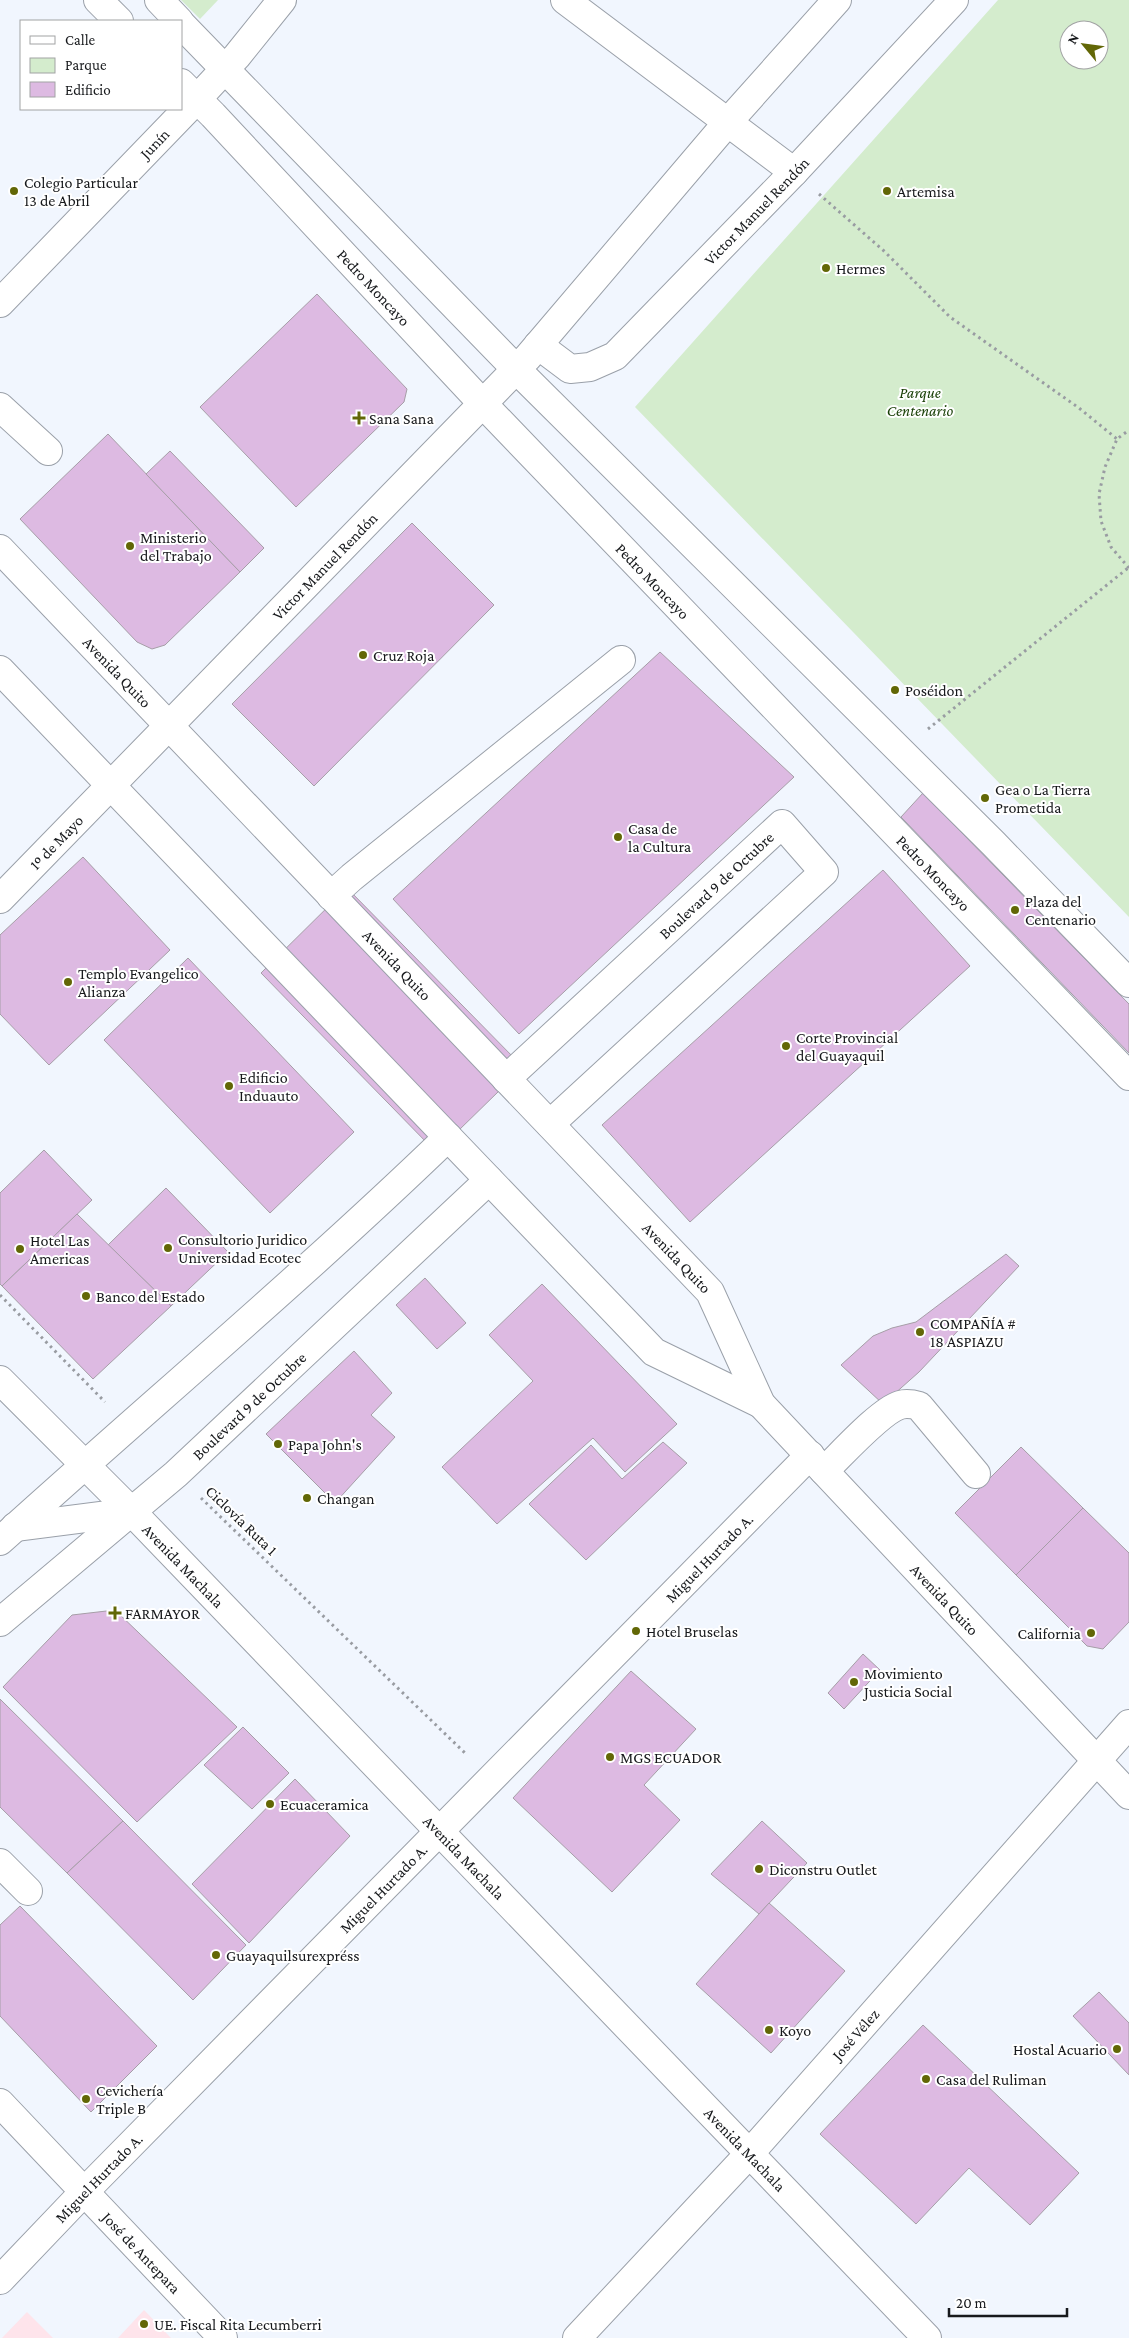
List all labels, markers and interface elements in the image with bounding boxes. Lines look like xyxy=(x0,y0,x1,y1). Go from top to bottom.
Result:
legend xyxy=(20,20,182,110)
north arrow xyxy=(1059,20,1109,70)
text: N xyxy=(1063,30,1082,47)
text: Calle xyxy=(65,32,96,48)
text: Parque xyxy=(65,57,107,74)
text: Edificio xyxy=(65,82,111,98)
street label: Junín xyxy=(135,125,173,164)
street label: Victor Manuel Rendón xyxy=(701,154,813,268)
place label: Colegio Particular 13 de Abril xyxy=(24,174,139,209)
place label: Artemisa xyxy=(897,183,955,200)
marker: Colegio Particular 13 de Abril xyxy=(8,185,20,197)
marker: Artemisa xyxy=(881,185,893,197)
street label: Pedro Moncayo xyxy=(334,246,413,329)
place label: Hermes xyxy=(836,260,885,277)
marker: Hermes xyxy=(820,262,832,274)
park label: Parque Centenario xyxy=(887,384,954,419)
place label: Sana Sana xyxy=(369,410,434,427)
marker: Sana Sana xyxy=(353,412,365,424)
street label: Victor Manuel Rendón xyxy=(269,509,381,623)
place label: Ministerio del Trabajo xyxy=(140,529,212,565)
marker: Ministerio del Trabajo xyxy=(124,540,136,552)
street label: Pedro Moncayo xyxy=(612,540,693,623)
street label: Avenida Quito xyxy=(79,633,155,711)
place label: Cruz Roja xyxy=(373,647,435,665)
marker: Cruz Roja xyxy=(357,649,369,661)
place label: Poséidon xyxy=(905,682,964,699)
marker: Poséidon xyxy=(889,684,901,696)
place label: Gea o La Tierra Prometida xyxy=(995,781,1091,816)
marker: Gea o La Tierra Prometida xyxy=(979,792,991,804)
street label: 1º de Mayo xyxy=(26,812,87,874)
place label: Casa de la Cultura xyxy=(628,820,692,855)
street label: Boulevard 9 de Octubre xyxy=(656,828,777,942)
marker: Casa de la Cultura xyxy=(612,831,624,843)
street label: Pedro Moncayo xyxy=(893,832,974,915)
place label: Plaza del Centenario xyxy=(1025,893,1096,928)
marker: Plaza del Centenario xyxy=(1009,904,1021,916)
street label: Avenida Quito xyxy=(359,926,435,1004)
place label: Templo Evangelico Alianza xyxy=(78,965,199,1000)
marker: Templo Evangelico Alianza xyxy=(62,976,74,988)
place label: Corte Provincial del Guayaquil xyxy=(796,1029,898,1065)
marker: Corte Provincial del Guayaquil xyxy=(780,1040,792,1052)
place label: Edificio Induauto xyxy=(239,1069,298,1104)
marker: Edificio Induauto xyxy=(223,1080,235,1092)
street label: Avenida Quito xyxy=(639,1219,714,1297)
place label: Consultorio Juridico Universidad Ecotec xyxy=(178,1231,307,1266)
place label: Hotel Las Americas xyxy=(30,1232,90,1267)
marker: Consultorio Juridico Universidad Ecotec xyxy=(162,1242,174,1254)
marker: Hotel Las Americas xyxy=(14,1243,26,1255)
place label: Banco del Estado xyxy=(96,1288,205,1305)
marker: Banco del Estado xyxy=(80,1290,92,1302)
place label: COMPAÑÍA # 18 ASPIAZU xyxy=(930,1315,1016,1350)
marker: COMPAÑÍA # 18 ASPIAZU xyxy=(914,1326,926,1338)
street label: Boulevard 9 de Octubre xyxy=(189,1349,309,1463)
place label: Papa John's xyxy=(288,1436,362,1454)
marker: Papa John's xyxy=(272,1438,284,1450)
street label: Ciclovía Ruta 1 xyxy=(203,1482,281,1559)
place label: Changan xyxy=(317,1490,375,1508)
marker: Changan xyxy=(301,1492,313,1504)
street label: Miguel Hurtado A. xyxy=(662,1510,756,1606)
street label: Avenida Machala xyxy=(139,1521,228,1612)
street label: Avenida Quito xyxy=(907,1561,982,1639)
place label: FARMAYOR xyxy=(125,1605,200,1622)
marker: FARMAYOR xyxy=(109,1607,121,1619)
place label: Hotel Bruselas xyxy=(646,1623,738,1640)
marker: Hotel Bruselas xyxy=(630,1625,642,1637)
place label: California xyxy=(1017,1625,1082,1642)
marker: California xyxy=(1085,1627,1097,1639)
place label: Movimiento Justicia Social xyxy=(862,1665,952,1701)
marker: Movimiento Justicia Social xyxy=(848,1676,860,1688)
place label: MGS ECUADOR xyxy=(620,1749,722,1766)
marker: MGS ECUADOR xyxy=(604,1751,616,1763)
place label: Ecuaceramica xyxy=(280,1796,369,1813)
marker: Ecuaceramica xyxy=(264,1798,276,1810)
street label: Avenida Machala xyxy=(420,1812,509,1903)
street label: Miguel Hurtado A. xyxy=(336,1841,431,1936)
place label: Diconstru Outlet xyxy=(769,1861,877,1878)
marker: Diconstru Outlet xyxy=(753,1863,765,1875)
place label: Guayaquilsurexpréss xyxy=(226,1947,359,1965)
marker: Guayaquilsurexpréss xyxy=(210,1949,222,1961)
street label: José Vélez xyxy=(827,2005,883,2066)
place label: Koyo xyxy=(779,2022,811,2040)
marker: Koyo xyxy=(763,2024,775,2036)
place label: Hostal Acuario xyxy=(1013,2041,1107,2058)
marker: Hostal Acuario xyxy=(1111,2043,1123,2055)
place label: Casa del Ruliman xyxy=(936,2071,1047,2088)
marker: Casa del Ruliman xyxy=(920,2073,932,2085)
place label: Cevichería Triple B xyxy=(96,2082,164,2118)
marker: Cevichería Triple B xyxy=(80,2093,92,2105)
street label: Avenida Machala xyxy=(701,2104,789,2195)
street label: Miguel Hurtado A. xyxy=(52,2130,146,2226)
street label: José de Antepara xyxy=(97,2207,184,2297)
scale bar xyxy=(949,2286,1066,2318)
text: 20 m xyxy=(956,2295,987,2311)
place label: UE. Fiscal Rita Lecumberri xyxy=(154,2316,322,2333)
marker: UE. Fiscal Rita Lecumberri xyxy=(138,2318,150,2330)

